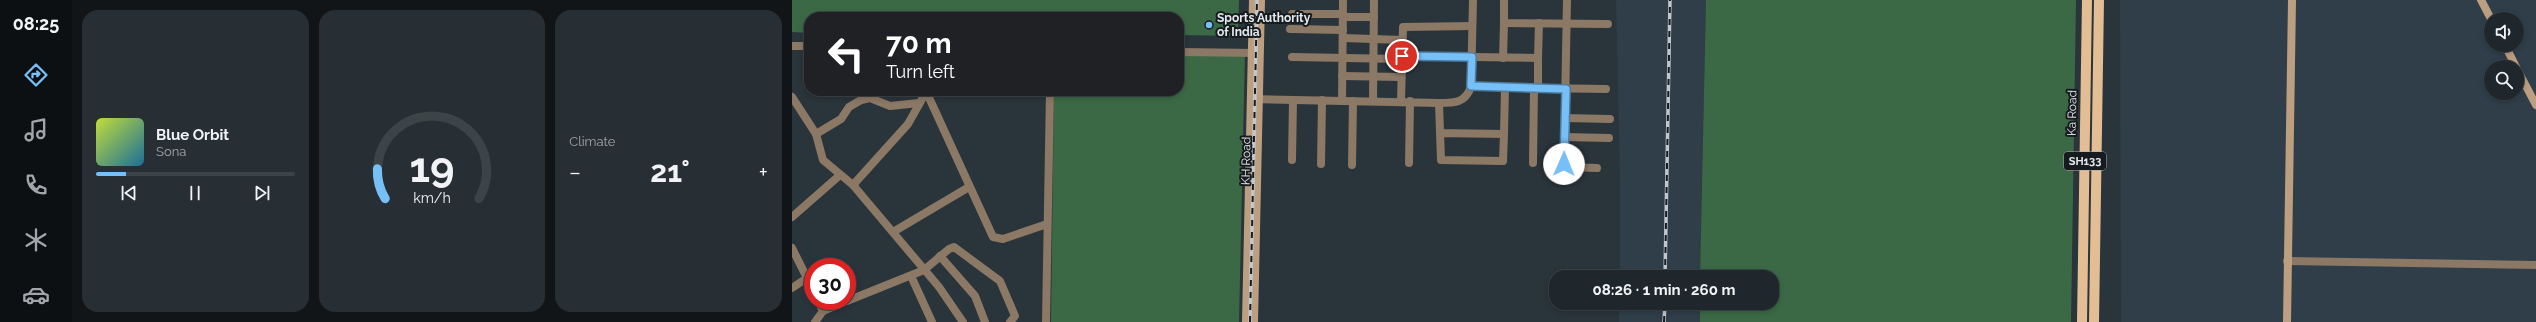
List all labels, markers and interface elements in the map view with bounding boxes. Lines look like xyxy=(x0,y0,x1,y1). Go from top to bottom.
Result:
place label: Sports Authority of India xyxy=(1217,11,1311,39)
map controls xyxy=(2484,12,2524,100)
button: sound xyxy=(2484,12,2524,52)
text: 08:25 xyxy=(13,13,59,34)
marker: Sports Authority of India xyxy=(1204,20,1214,30)
text: 70 m xyxy=(886,27,952,60)
icon: left xyxy=(820,28,872,80)
pin xyxy=(1385,39,1419,73)
icon: arrive xyxy=(1391,45,1413,67)
button: search xyxy=(2484,60,2524,100)
icon: directions xyxy=(22,61,50,89)
text: Turn left xyxy=(886,61,955,82)
street label: Ka Road xyxy=(2065,90,2079,136)
icon: music xyxy=(22,116,50,144)
text: Blue Orbit xyxy=(156,126,229,144)
text: Climate xyxy=(569,134,615,149)
street label: KH Road xyxy=(1239,137,1253,185)
text: 19 xyxy=(409,143,455,192)
position arrow xyxy=(1543,143,1585,185)
text: Sona xyxy=(156,144,186,159)
road number: SH133 xyxy=(2064,152,2106,170)
text: 21° xyxy=(650,154,690,189)
text: − xyxy=(569,159,581,185)
text: + xyxy=(759,159,768,185)
icon: phone xyxy=(22,171,50,199)
icon: previous xyxy=(118,182,140,204)
icon: pause xyxy=(184,182,206,204)
icon: next xyxy=(251,182,273,204)
text: km/h xyxy=(413,190,451,206)
icon: climate xyxy=(22,226,50,254)
speed limit sign: 30 xyxy=(804,258,856,310)
icon: car xyxy=(22,281,50,309)
text: 08:26 · 1 min · 260 m xyxy=(1593,281,1735,299)

